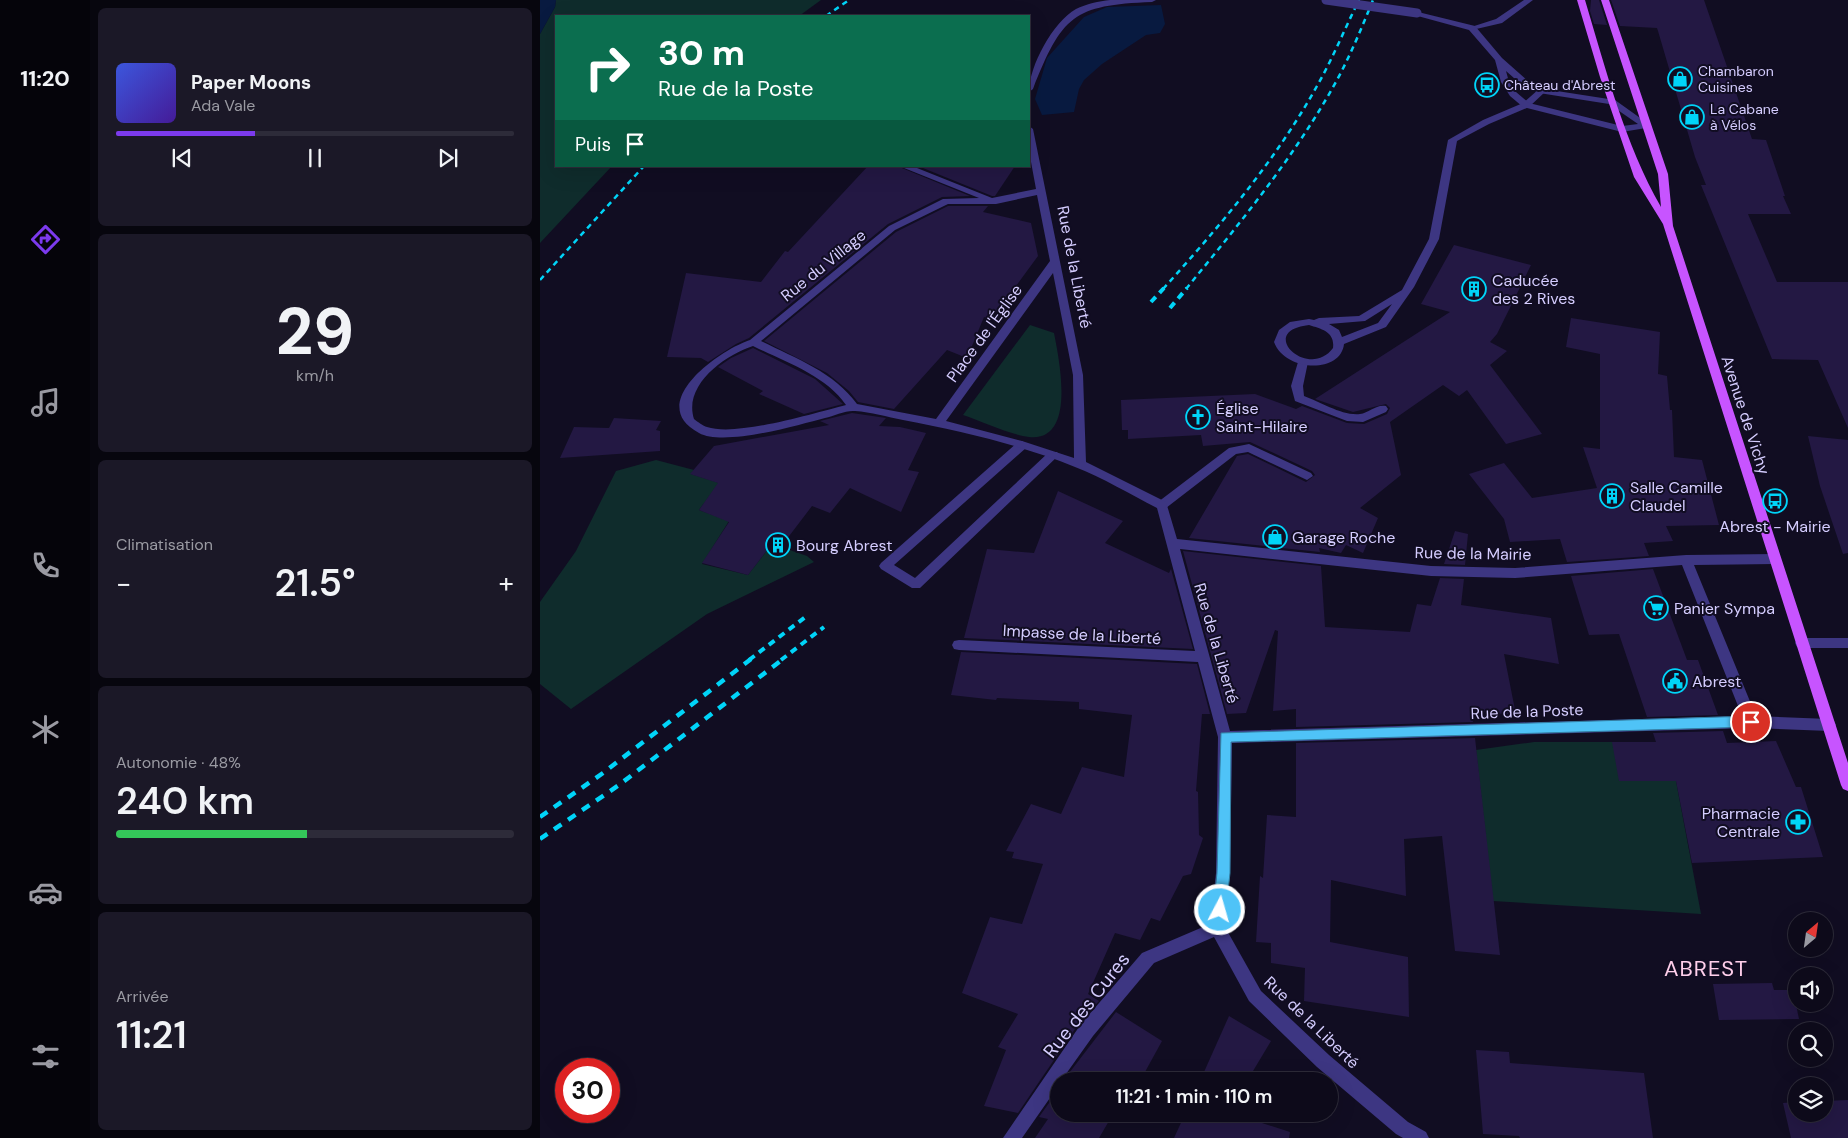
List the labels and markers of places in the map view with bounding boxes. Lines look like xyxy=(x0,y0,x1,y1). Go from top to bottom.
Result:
place label: Chambaron Cuisines xyxy=(1698,62,1774,96)
shop icon: Chambaron Cuisines xyxy=(1667,66,1693,92)
bus stop icon: Château d'Abrest xyxy=(1474,72,1500,98)
place label: Château d'Abrest xyxy=(1504,76,1615,94)
place label: La Cabane à Vélos xyxy=(1710,100,1779,134)
shop icon: La Cabane à Vélos xyxy=(1679,104,1705,130)
place label: Caducée des 2 Rives xyxy=(1492,270,1575,309)
building icon: Caducée des 2 Rives xyxy=(1461,276,1487,302)
place label: Église Saint-Hilaire xyxy=(1216,398,1308,437)
church icon: Église Saint-Hilaire xyxy=(1185,404,1211,430)
place label: Salle Camille Claudel xyxy=(1630,477,1723,516)
building icon: Salle Camille Claudel xyxy=(1599,483,1625,509)
bus stop icon: Abrest - Mairie xyxy=(1762,488,1788,514)
place label: Abrest - Mairie xyxy=(1719,516,1831,537)
shop icon: Garage Roche xyxy=(1262,524,1288,550)
place label: Garage Roche xyxy=(1292,527,1395,548)
building icon: Bourg Abrest xyxy=(765,532,791,558)
place label: Bourg Abrest xyxy=(796,535,893,556)
supermarket icon: Panier Sympa xyxy=(1643,595,1669,621)
place label: Panier Sympa xyxy=(1674,598,1775,619)
public building icon: Abrest xyxy=(1662,668,1688,694)
place label: Abrest xyxy=(1692,671,1741,692)
pin xyxy=(1730,701,1772,743)
place label: Pharmacie Centrale xyxy=(1702,803,1780,842)
pharmacy icon: Pharmacie Centrale xyxy=(1785,809,1811,835)

